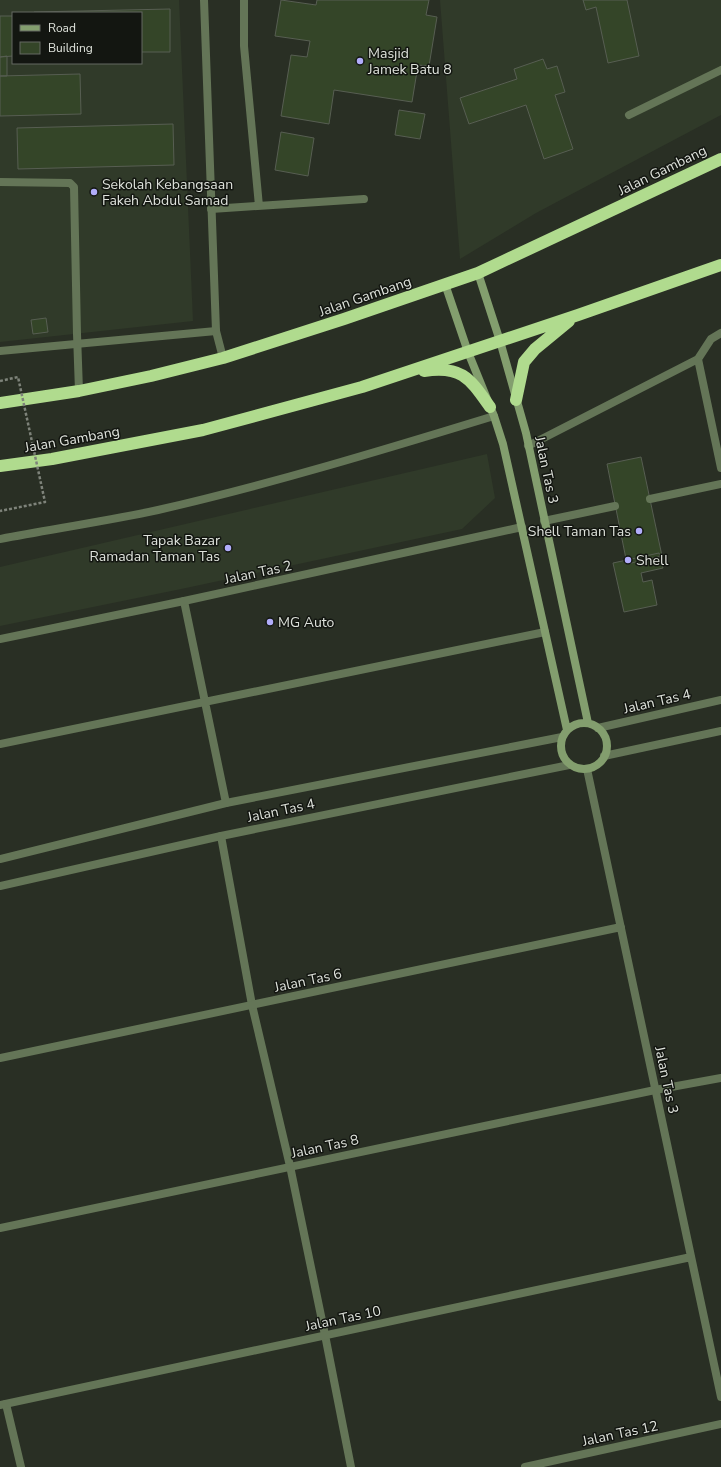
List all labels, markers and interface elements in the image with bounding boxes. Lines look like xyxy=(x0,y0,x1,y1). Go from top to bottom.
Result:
legend xyxy=(12,12,142,64)
text: Road xyxy=(48,20,76,36)
text: Building xyxy=(48,40,93,56)
place label: Masjid Jamek Batu 8 xyxy=(367,44,452,79)
marker: Masjid Jamek Batu 8 xyxy=(355,56,365,66)
street label: Jalan Gambang xyxy=(614,141,710,201)
place label: Sekolah Kebangsaan Fakeh Abdul Samad xyxy=(102,175,233,210)
marker: Sekolah Kebangsaan Fakeh Abdul Samad xyxy=(89,187,99,197)
street label: Jalan Gambang xyxy=(316,272,414,321)
street label: Jalan Gambang xyxy=(22,422,121,457)
street label: Jalan Tas 3 xyxy=(530,434,563,506)
place label: Shell Taman Tas xyxy=(528,522,631,541)
marker: Shell Taman Tas xyxy=(634,526,644,536)
place label: Tapak Bazar Ramadan Taman Tas xyxy=(89,531,220,566)
marker: Tapak Bazar Ramadan Taman Tas xyxy=(223,543,233,553)
place label: Shell xyxy=(636,551,669,570)
marker: Shell xyxy=(623,555,633,565)
street label: Jalan Tas 2 xyxy=(222,556,294,589)
place label: MG Auto xyxy=(278,613,335,632)
marker: MG Auto xyxy=(265,617,275,627)
street label: Jalan Tas 4 xyxy=(621,685,693,719)
street label: Jalan Tas 4 xyxy=(245,794,317,827)
street label: Jalan Tas 6 xyxy=(272,964,344,997)
street label: Jalan Tas 3 xyxy=(650,1044,683,1116)
street label: Jalan Tas 8 xyxy=(289,1130,361,1163)
street label: Jalan Tas 10 xyxy=(302,1301,383,1336)
street label: Jalan Tas 12 xyxy=(579,1416,660,1451)

